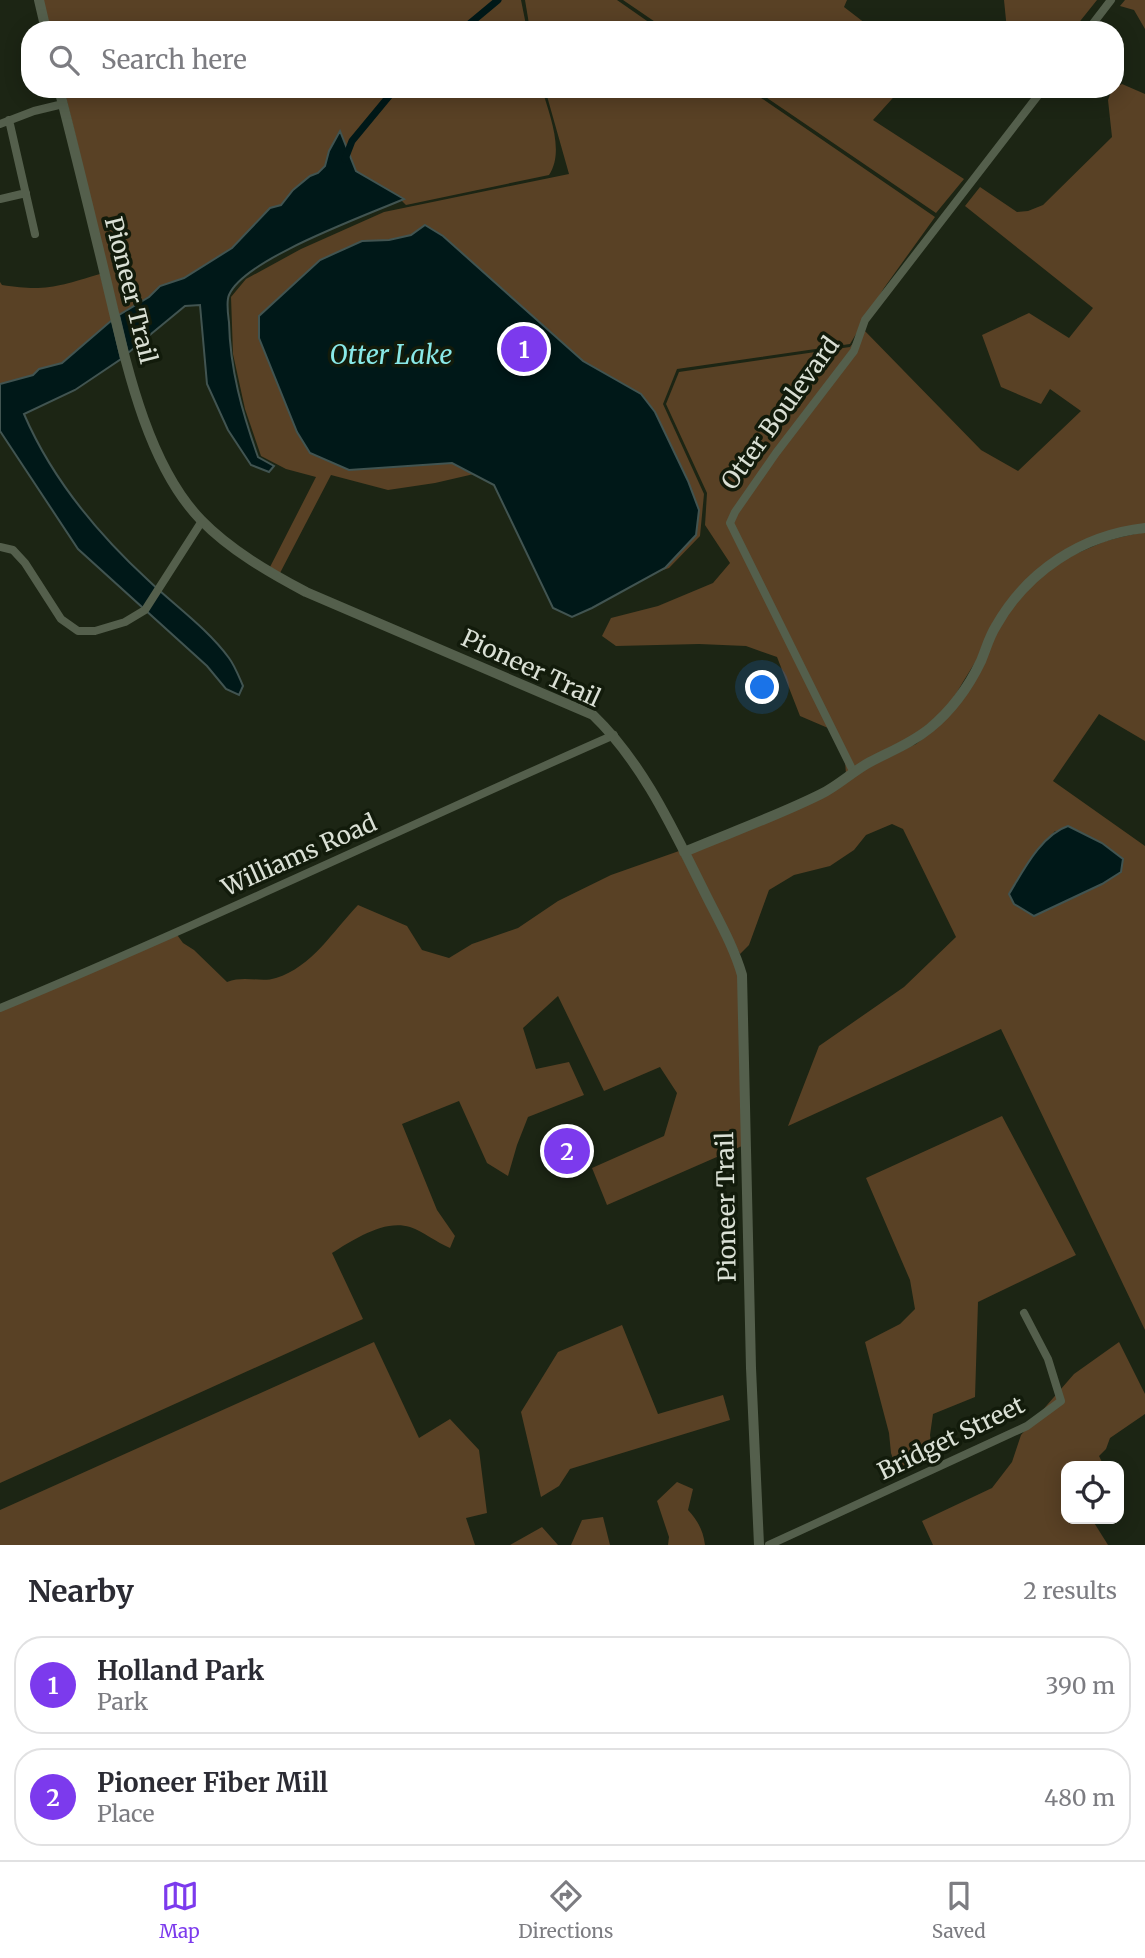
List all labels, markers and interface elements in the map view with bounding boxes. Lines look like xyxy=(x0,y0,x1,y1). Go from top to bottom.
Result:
search box xyxy=(21,21,1124,98)
icon: search xyxy=(45,41,83,79)
text: Search here xyxy=(101,43,247,76)
street label: Pioneer Trail xyxy=(98,213,164,367)
pin: 1 xyxy=(501,323,547,375)
street label: Otter Boulevard xyxy=(714,330,846,496)
water label: Otter Lake xyxy=(329,338,453,371)
street label: Pioneer Trail xyxy=(456,622,606,714)
your location xyxy=(745,670,779,704)
street label: Williams Road xyxy=(216,807,381,903)
pin: 2 xyxy=(544,1125,590,1177)
street label: Pioneer Trail xyxy=(709,1132,743,1282)
street label: Bridget Street xyxy=(873,1389,1030,1487)
map controls xyxy=(1061,1461,1124,1524)
button: locate xyxy=(1061,1461,1124,1524)
text: Nearby xyxy=(28,1572,134,1610)
text: 2 results xyxy=(1023,1576,1117,1605)
text: Holland Park xyxy=(97,1654,264,1687)
text: 1 xyxy=(48,1671,58,1700)
text: 390 m xyxy=(1045,1671,1115,1700)
text: Park xyxy=(97,1687,148,1716)
text: Pioneer Fiber Mill xyxy=(97,1766,328,1799)
text: 2 xyxy=(46,1783,60,1812)
text: 480 m xyxy=(1044,1783,1115,1812)
text: Place xyxy=(97,1799,154,1828)
tab: Map xyxy=(159,1877,200,1943)
tab: Directions xyxy=(518,1877,613,1943)
tab: Saved xyxy=(932,1877,986,1943)

